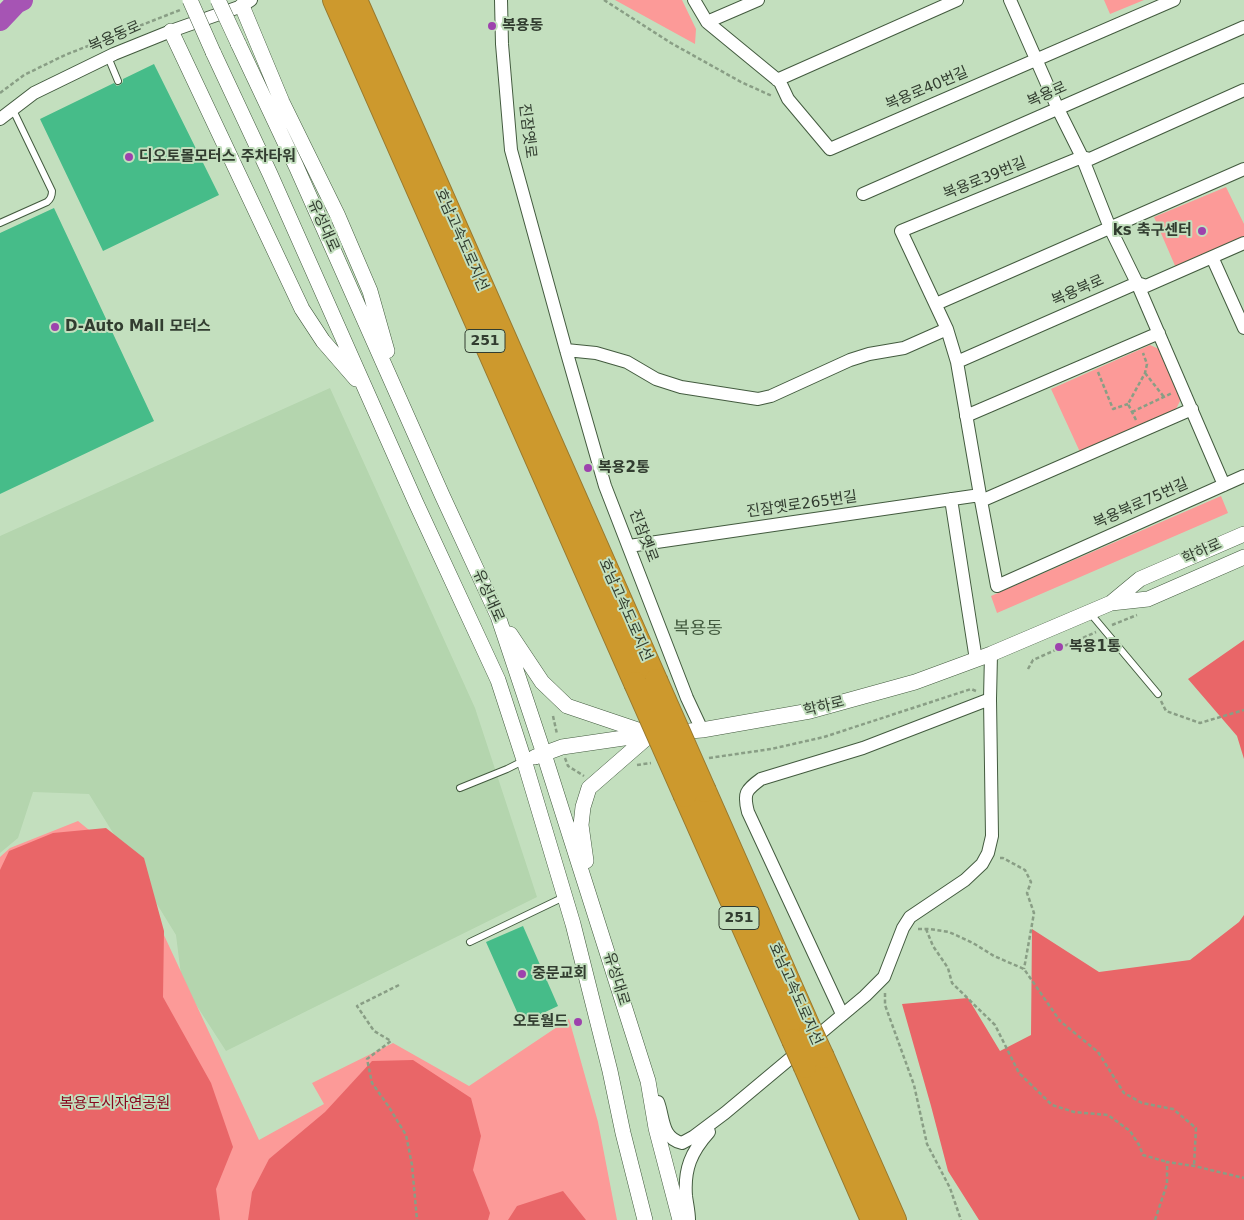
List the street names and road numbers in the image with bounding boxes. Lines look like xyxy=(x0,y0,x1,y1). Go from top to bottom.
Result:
street label: 복용동로 xyxy=(86,18,144,56)
street label: 복용로40번길 xyxy=(883,64,971,114)
street label: 복용로 xyxy=(1024,78,1070,112)
street label: 진잠옛로 xyxy=(515,103,539,159)
street label: 복용로39번길 xyxy=(941,154,1029,204)
street label: 호남고속도로지선 xyxy=(430,186,492,294)
street label: 유성대로 xyxy=(304,197,342,255)
street label: 복용북로 xyxy=(1049,272,1107,310)
road number: 251 xyxy=(465,330,505,352)
street label: 복용북로75번길 xyxy=(1091,475,1191,533)
street label: 진잠옛로265번길 xyxy=(746,488,858,522)
street label: 진잠옛로 xyxy=(625,507,661,565)
street label: 학하로 xyxy=(1179,535,1225,569)
street label: 호남고속도로지선 xyxy=(594,556,656,664)
street label: 유성대로 xyxy=(469,567,507,625)
street label: 학하로 xyxy=(802,693,846,721)
road number: 251 xyxy=(719,906,759,930)
street label: 호남고속도로지선 xyxy=(764,940,826,1048)
street label: 유성대로 xyxy=(599,950,633,1008)

